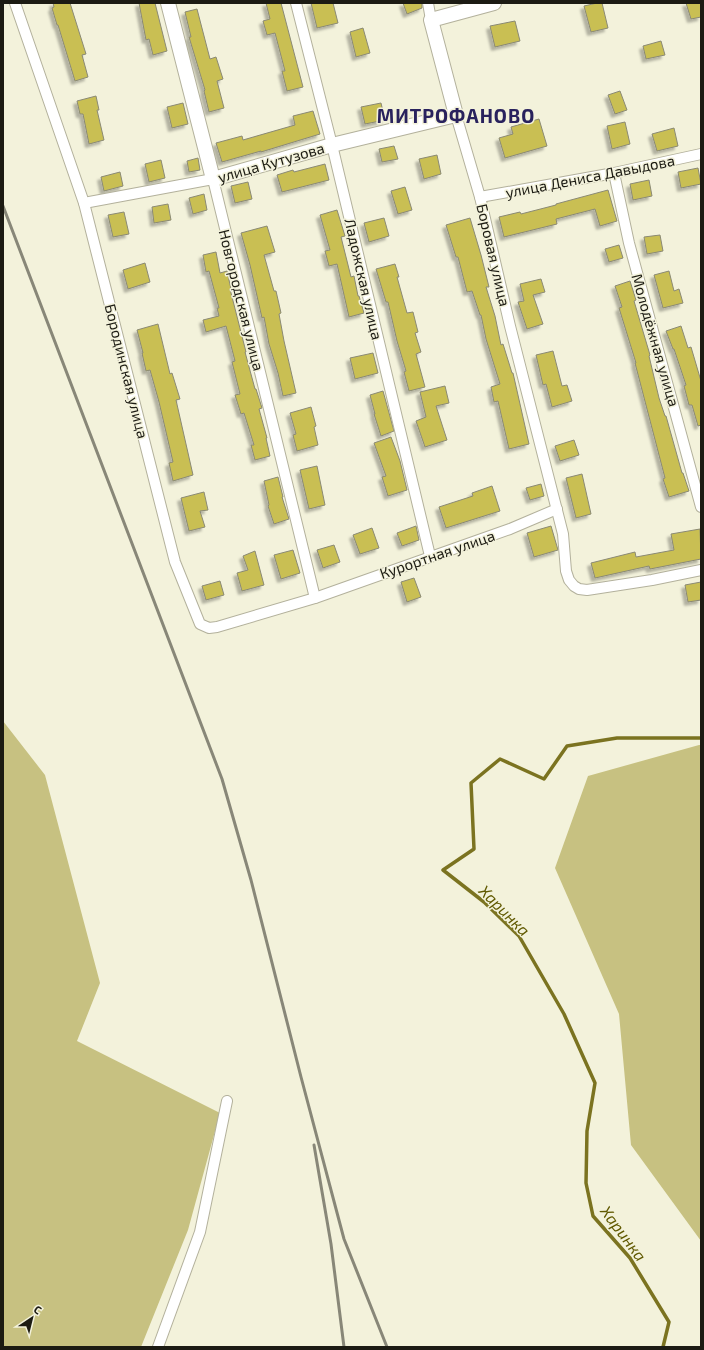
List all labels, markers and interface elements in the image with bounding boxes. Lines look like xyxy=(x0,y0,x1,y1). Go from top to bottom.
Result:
district label: МИТРОФАНОВО xyxy=(377,104,535,127)
street label: улица Кутузова xyxy=(216,138,327,187)
street label: улица Дениса Давыдова xyxy=(504,151,676,202)
street label: Боровая улица xyxy=(472,202,515,308)
street label: Ладожская улица xyxy=(340,216,387,342)
street label: Новгородская улица xyxy=(215,227,268,373)
street label: Молодёжная улица xyxy=(627,271,684,409)
street label: Бородинская улица xyxy=(101,302,152,440)
street label: Курортная улица xyxy=(377,526,497,583)
water label: Харинка xyxy=(475,880,534,939)
water label: Харинка xyxy=(597,1201,651,1264)
north arrow xyxy=(12,1298,52,1338)
text: С xyxy=(32,1302,45,1317)

